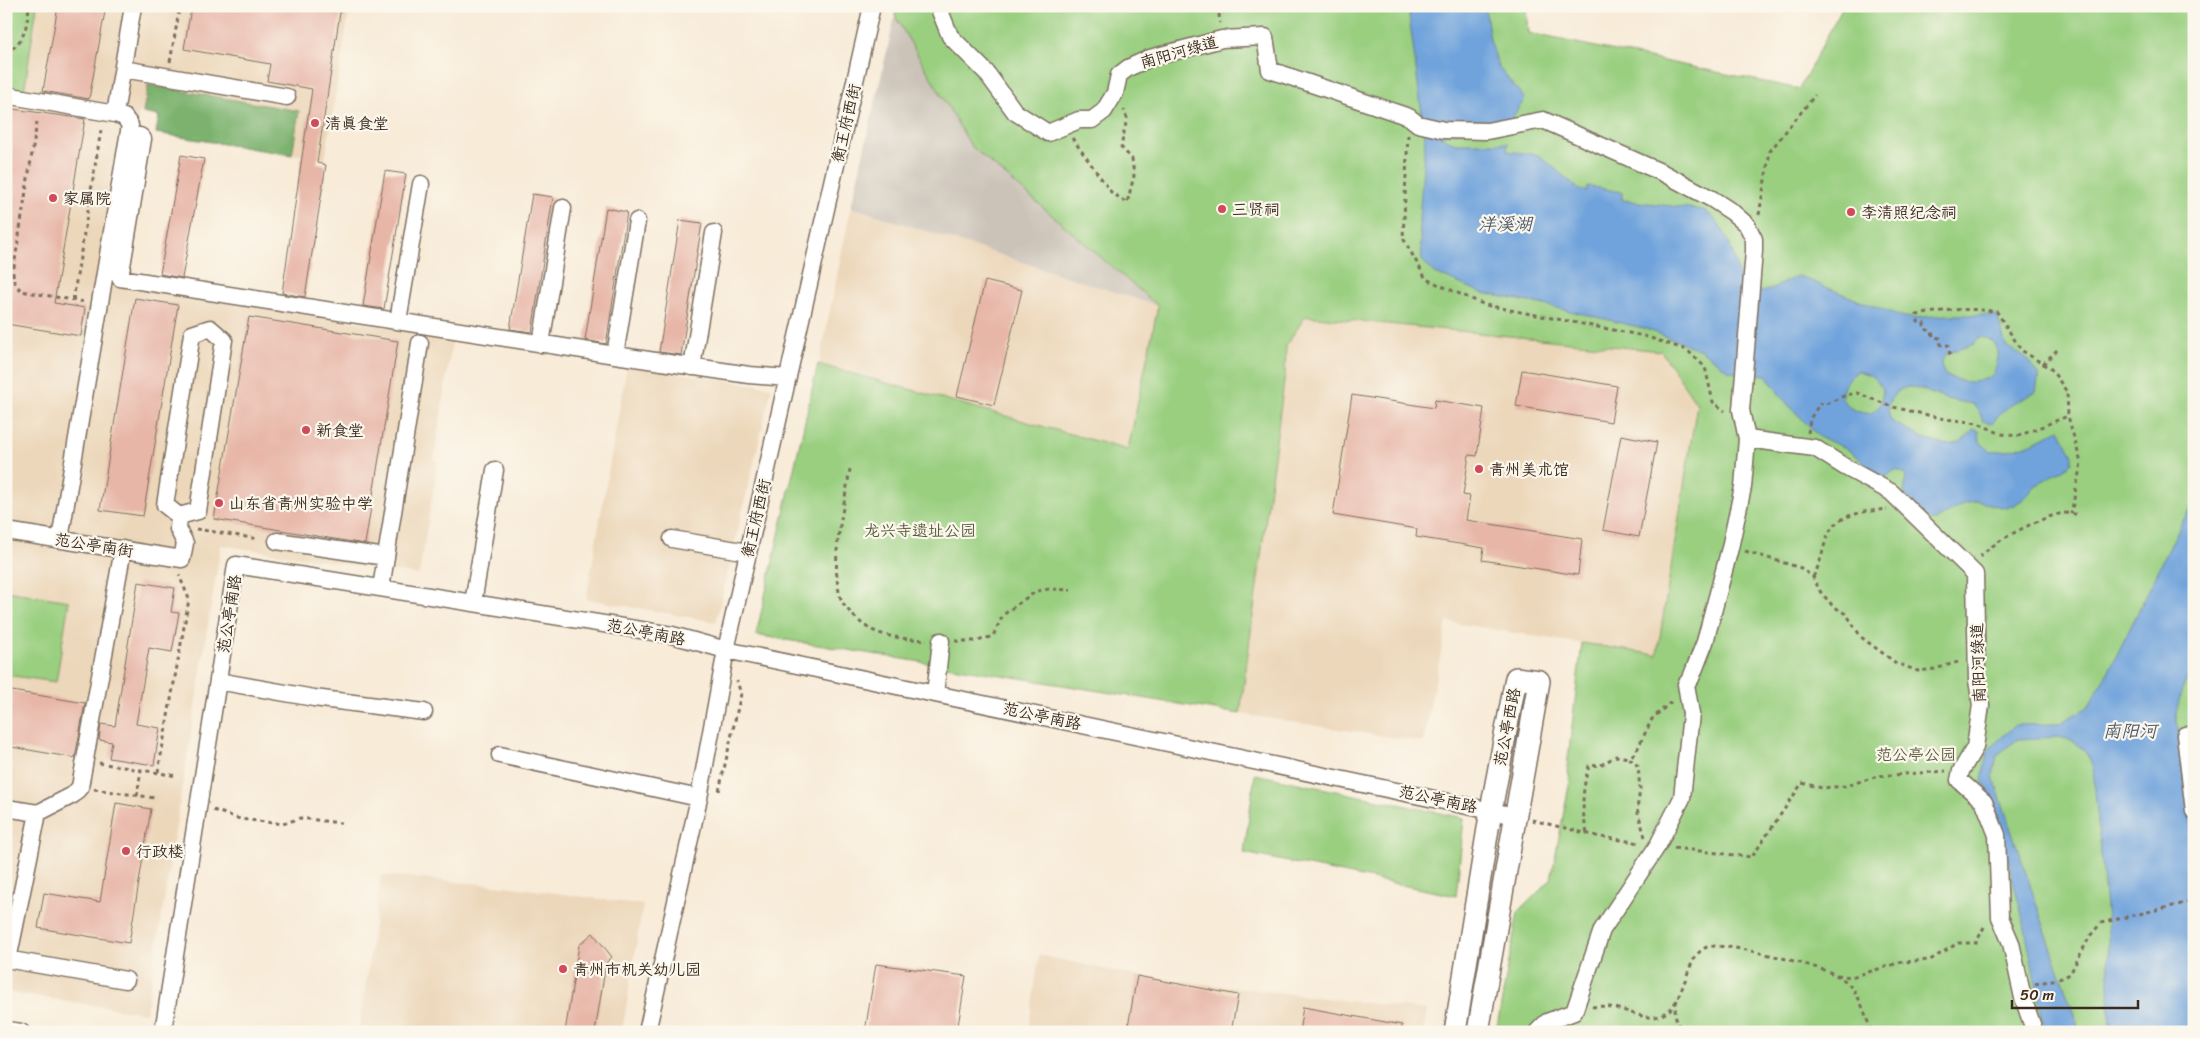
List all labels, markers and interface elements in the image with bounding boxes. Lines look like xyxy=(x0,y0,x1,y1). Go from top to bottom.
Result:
street label: 南阳河绿道 xyxy=(1137,27,1221,77)
street label: 衡王府西街 xyxy=(823,81,869,165)
place label: 清真食堂 xyxy=(325,109,389,138)
marker: 清真食堂 xyxy=(309,117,321,129)
place label: 家属院 xyxy=(63,184,111,213)
marker: 家属院 xyxy=(47,192,59,204)
place label: 三贤祠 xyxy=(1232,195,1280,224)
place label: 李清照纪念祠 xyxy=(1861,198,1957,227)
marker: 三贤祠 xyxy=(1216,203,1228,215)
marker: 李清照纪念祠 xyxy=(1845,206,1857,218)
water label: 洋溪湖 xyxy=(1478,208,1534,240)
place label: 新食堂 xyxy=(316,416,364,445)
marker: 新食堂 xyxy=(300,424,312,436)
place label: 青州美术馆 xyxy=(1489,455,1569,484)
marker: 青州美术馆 xyxy=(1473,463,1485,475)
street label: 衡王府西街 xyxy=(733,476,779,560)
place label: 山东省青州实验中学 xyxy=(229,489,373,518)
marker: 山东省青州实验中学 xyxy=(213,497,225,509)
park label: 龙兴寺遗址公园 xyxy=(864,516,976,545)
street label: 范公亭南街 xyxy=(52,524,136,566)
street label: 范公亭南路 xyxy=(208,572,250,656)
street label: 范公亭南路 xyxy=(604,610,688,654)
street label: 南阳河绿道 xyxy=(1962,623,1994,703)
street label: 范公亭西路 xyxy=(1485,685,1529,769)
street label: 范公亭南路 xyxy=(1000,693,1084,739)
water label: 南阳河 xyxy=(2103,715,2160,747)
park label: 范公亭公园 xyxy=(1876,740,1956,769)
street label: 范公亭南路 xyxy=(1396,776,1480,822)
place label: 行政楼 xyxy=(136,837,184,866)
marker: 行政楼 xyxy=(120,845,132,857)
place label: 青州市机关幼儿园 xyxy=(573,955,701,984)
marker: 青州市机关幼儿园 xyxy=(557,963,569,975)
scale bar xyxy=(2012,978,2139,1010)
text: 50 m xyxy=(2020,982,2055,1008)

